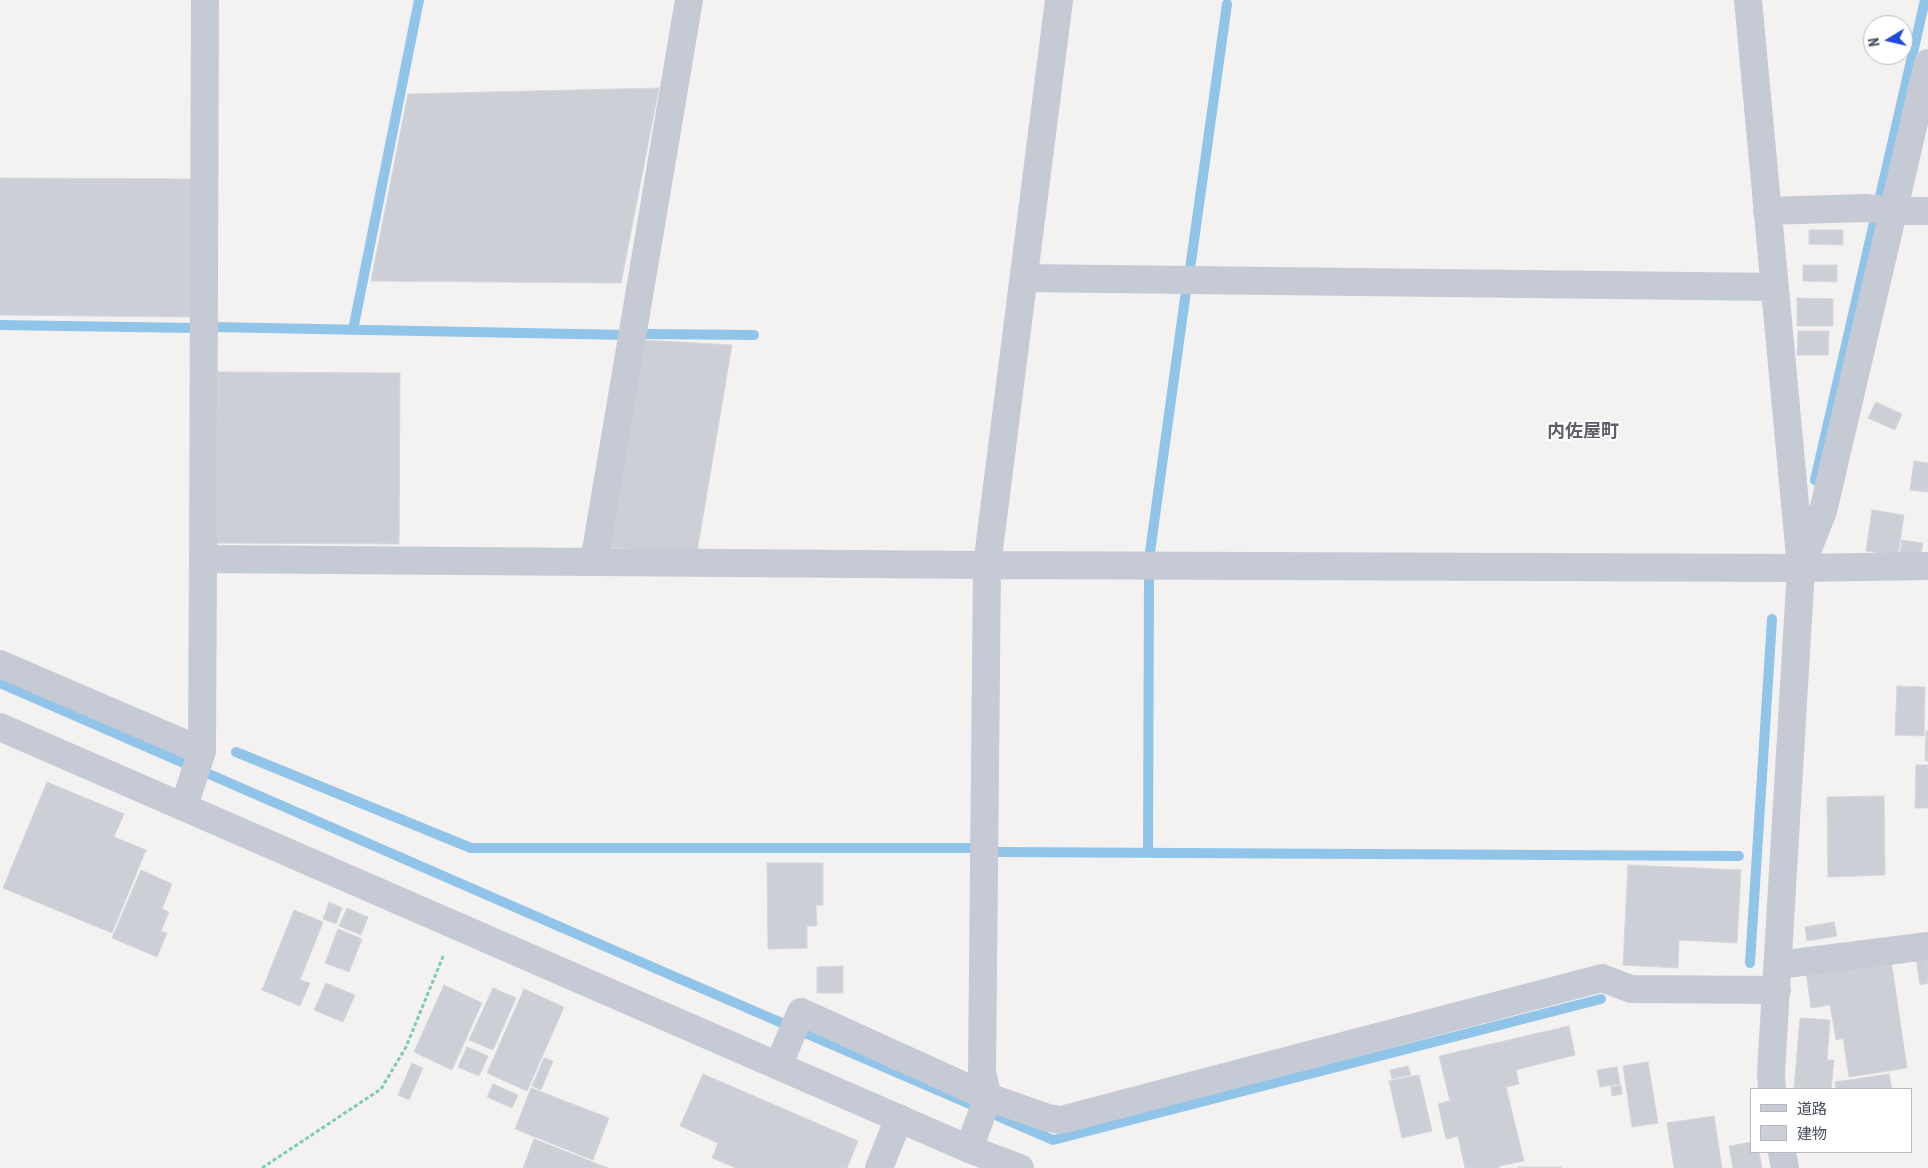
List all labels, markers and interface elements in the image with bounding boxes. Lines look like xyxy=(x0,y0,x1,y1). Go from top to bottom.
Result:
north arrow xyxy=(1863,15,1913,65)
text: N xyxy=(1866,37,1883,48)
district label: 内佐屋町 xyxy=(1547,421,1619,443)
legend xyxy=(1750,1088,1913,1153)
text: 道路 xyxy=(1797,1100,1827,1118)
text: 建物 xyxy=(1797,1125,1827,1143)

